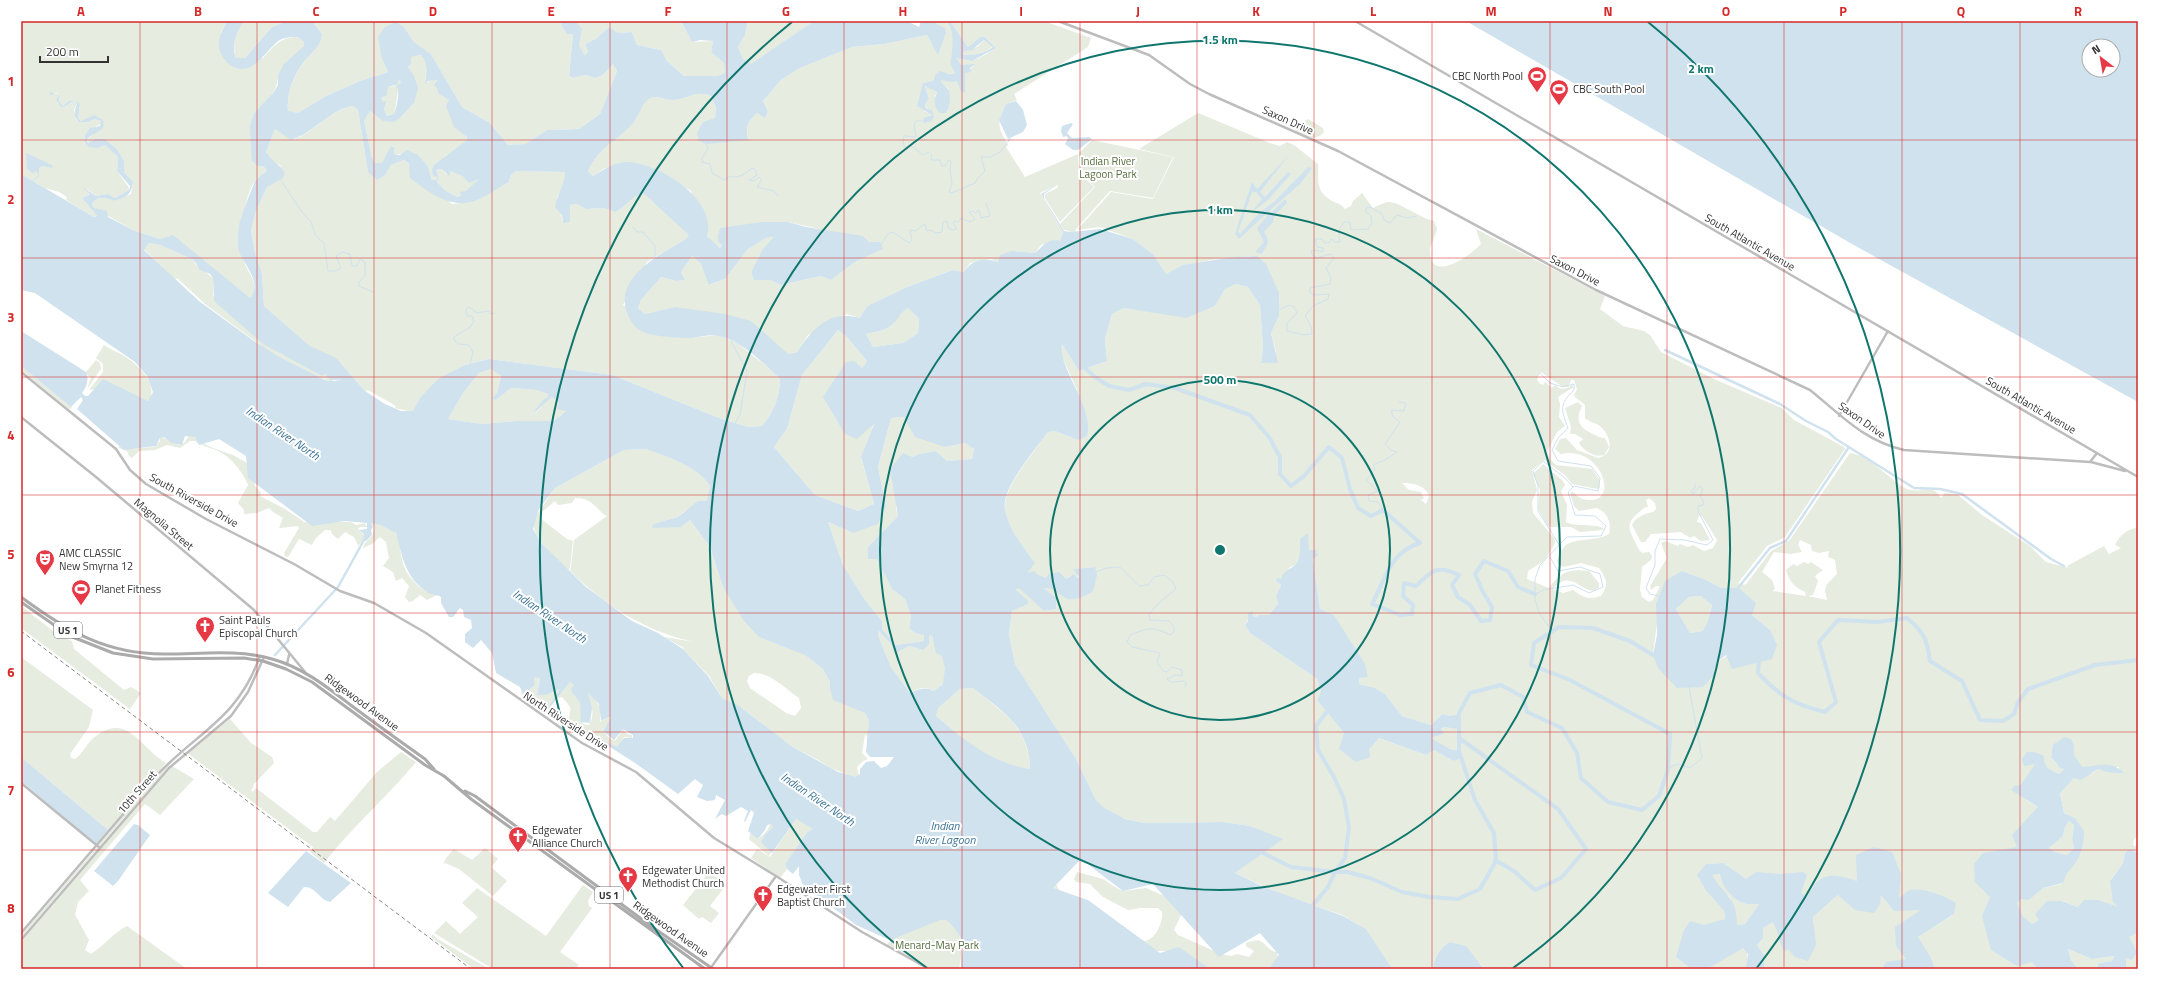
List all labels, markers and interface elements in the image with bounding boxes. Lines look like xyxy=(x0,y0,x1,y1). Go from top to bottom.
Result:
text: A xyxy=(77,1,85,21)
text: B xyxy=(194,1,202,21)
text: C xyxy=(312,1,320,21)
text: D xyxy=(429,1,437,21)
text: E xyxy=(547,1,555,21)
text: F xyxy=(665,1,672,21)
text: G xyxy=(782,1,790,21)
text: H xyxy=(899,1,907,21)
text: I xyxy=(1019,1,1023,21)
text: J xyxy=(1136,1,1140,21)
text: K xyxy=(1252,1,1260,21)
text: L xyxy=(1370,1,1376,21)
text: M xyxy=(1485,1,1497,21)
text: N xyxy=(1603,1,1613,21)
text: O xyxy=(1722,1,1730,21)
text: P xyxy=(1839,1,1847,21)
text: Q xyxy=(1957,1,1965,21)
text: R xyxy=(2074,1,2082,21)
text: 1.5 km xyxy=(1202,30,1238,49)
scale bar xyxy=(40,38,108,64)
north arrow xyxy=(2081,38,2121,78)
text: N xyxy=(2088,41,2103,58)
text: 200 m xyxy=(46,42,79,61)
text: 2 km xyxy=(1688,59,1714,78)
sports icon: CBC North Pool xyxy=(1526,65,1548,93)
place label: CBC North Pool xyxy=(1452,68,1523,84)
text: 1 xyxy=(7,71,15,91)
sports icon: CBC South Pool xyxy=(1548,78,1570,106)
place label: CBC South Pool xyxy=(1573,81,1645,97)
street label: Saxon Drive xyxy=(1260,102,1317,139)
park label: Indian River Lagoon Park xyxy=(1079,153,1137,182)
text: 2 xyxy=(7,189,15,209)
text: 1 km xyxy=(1207,200,1233,219)
street label: South Atlantic Avenue xyxy=(1702,210,1798,275)
street label: Saxon Drive xyxy=(1547,250,1603,290)
text: 3 xyxy=(7,307,15,327)
text: 500 m xyxy=(1204,370,1236,389)
street label: South Atlantic Avenue xyxy=(1983,373,2079,438)
street label: Saxon Drive xyxy=(1835,398,1889,442)
water label: Indian River North xyxy=(242,401,325,465)
text: 4 xyxy=(7,425,15,445)
street label: South Riverside Drive xyxy=(147,469,242,531)
street label: Magnolia Street xyxy=(131,494,197,554)
centre of rings xyxy=(1213,543,1227,557)
text: 5 xyxy=(7,544,15,564)
place label: AMC CLASSIC New Smyrna 12 xyxy=(59,545,133,574)
theatre icon: AMC CLASSIC New Smyrna 12 xyxy=(34,548,56,576)
sports icon: Planet Fitness xyxy=(70,578,92,606)
place label: Planet Fitness xyxy=(95,581,161,597)
water label: Indian River North xyxy=(509,584,592,648)
place label: Saint Pauls Episcopal Church xyxy=(219,612,297,641)
church icon: Saint Pauls Episcopal Church xyxy=(194,615,216,643)
road number: US 1 xyxy=(54,622,82,638)
text: 6 xyxy=(7,662,15,682)
street label: Ridgewood Avenue xyxy=(321,669,403,735)
street label: North Riverside Drive xyxy=(520,688,612,755)
street label: 10th Street xyxy=(114,767,160,817)
water label: Indian River North xyxy=(777,767,860,831)
text: 7 xyxy=(7,780,15,800)
water label: Indian River Lagoon xyxy=(914,816,977,849)
place label: Edgewater Alliance Church xyxy=(532,822,602,851)
church icon: Edgewater Alliance Church xyxy=(507,825,529,853)
place label: Edgewater United Methodist Church xyxy=(642,862,725,891)
church icon: Edgewater United Methodist Church xyxy=(617,865,639,893)
place label: Edgewater First Baptist Church xyxy=(777,881,851,910)
church icon: Edgewater First Baptist Church xyxy=(752,884,774,912)
road number: US 1 xyxy=(595,887,623,903)
street label: Ridgewood Avenue xyxy=(630,897,712,961)
text: 8 xyxy=(7,898,15,918)
park label: Menard-May Park xyxy=(895,937,980,953)

